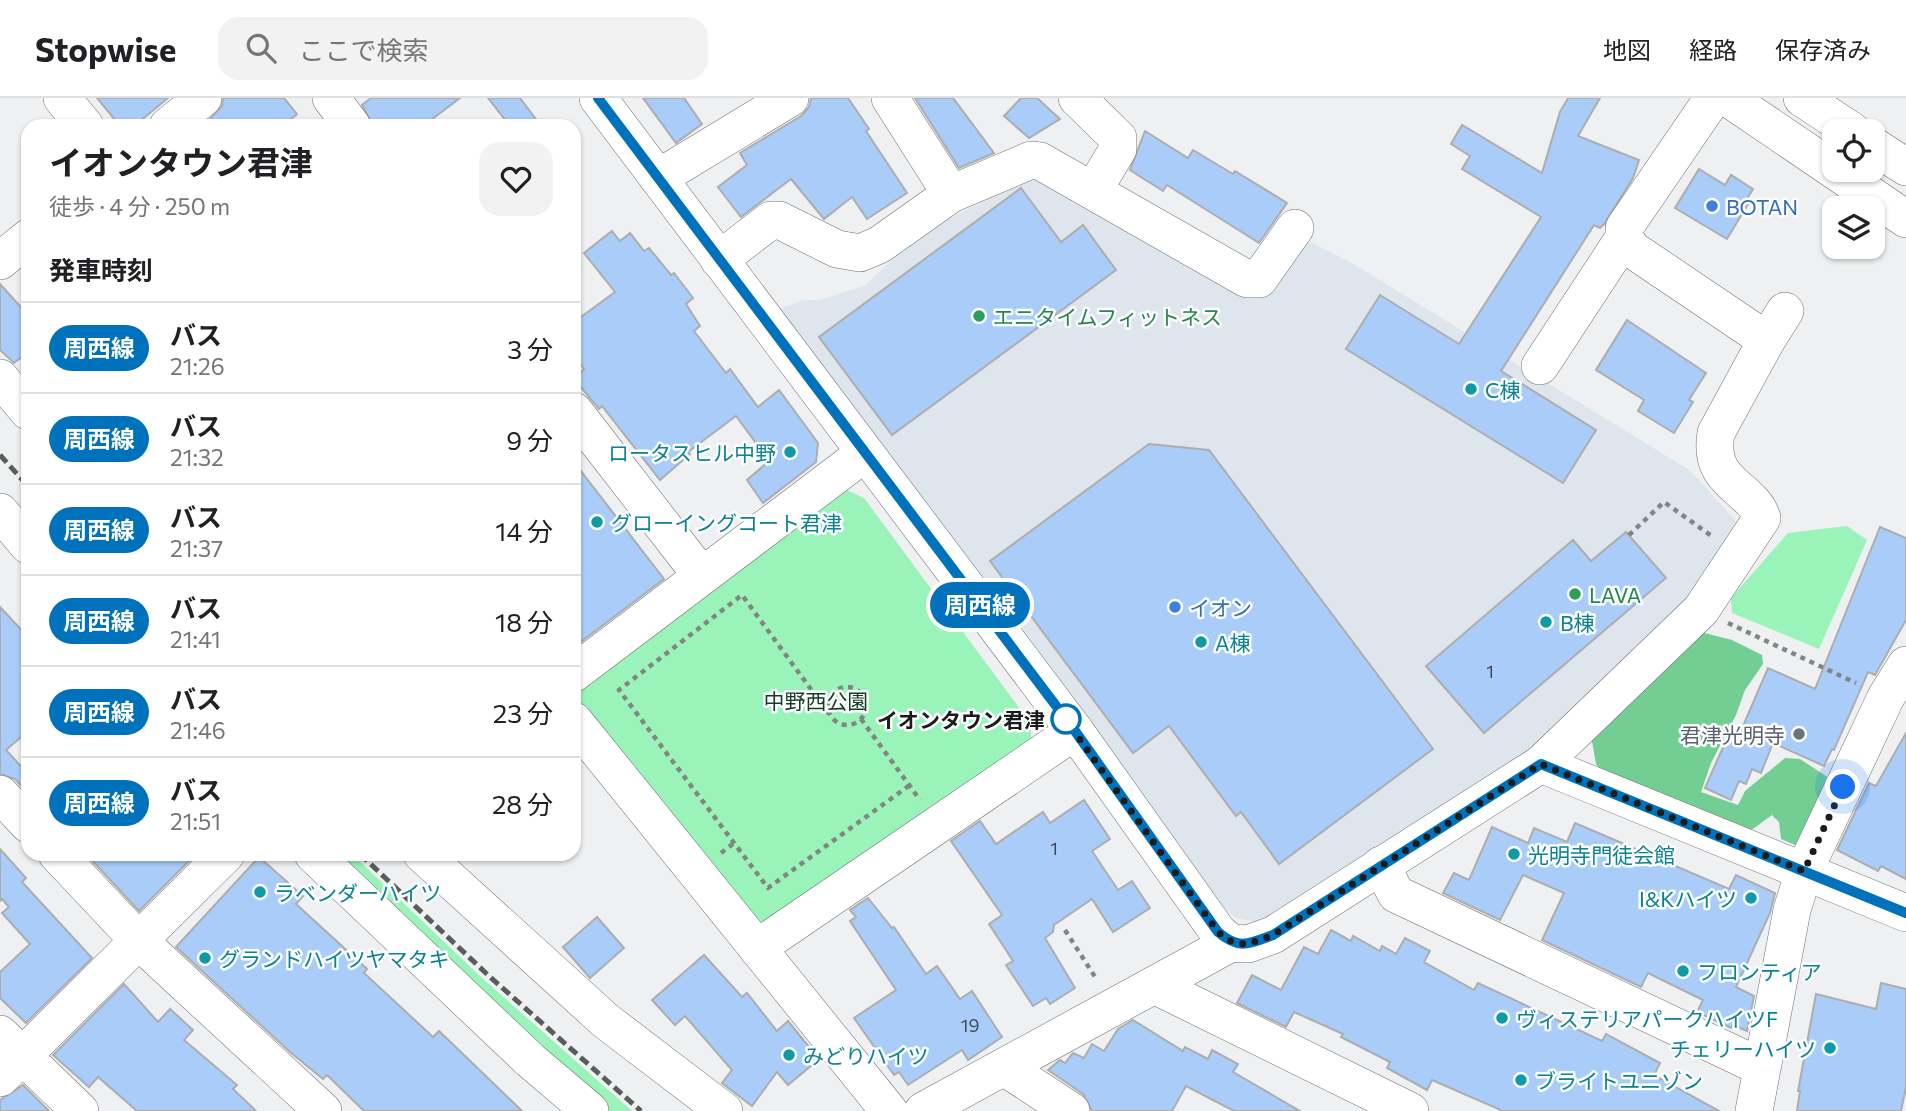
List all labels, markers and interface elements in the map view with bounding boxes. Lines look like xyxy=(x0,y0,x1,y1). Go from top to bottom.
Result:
search box xyxy=(218,17,708,80)
text: Stopwise xyxy=(35,28,176,69)
icon: search xyxy=(242,29,280,67)
text: ここで検索 xyxy=(298,34,428,65)
text: 地図 xyxy=(1603,35,1651,64)
text: 経路 xyxy=(1689,35,1737,64)
text: 保存済み xyxy=(1775,35,1871,64)
map controls xyxy=(1822,119,1885,259)
button: locate xyxy=(1822,119,1885,182)
text: イオンタウン君津 xyxy=(49,141,313,182)
button: heart xyxy=(479,142,553,216)
text: 徒歩 · 4 分 · 250 m xyxy=(49,192,230,220)
place label: BOTAN xyxy=(1726,194,1798,219)
button: layers xyxy=(1822,196,1885,259)
marker: BOTAN xyxy=(1704,198,1720,214)
text: 発車時刻 xyxy=(49,254,153,285)
place label: エニタイムフィットネス xyxy=(993,304,1222,329)
marker: エニタイムフィットネス xyxy=(971,308,987,324)
text: バス xyxy=(170,319,222,350)
text: 周西線 xyxy=(63,333,135,362)
text: 3 分 xyxy=(507,333,553,364)
text: 21:26 xyxy=(170,352,225,380)
place label: C棟 xyxy=(1485,377,1520,402)
marker: C棟 xyxy=(1463,381,1479,397)
text: バス xyxy=(170,410,222,441)
text: 周西線 xyxy=(63,424,135,453)
text: 9 分 xyxy=(506,424,553,455)
place label: ロータスヒル中野 xyxy=(608,440,776,465)
text: 21:32 xyxy=(170,443,224,471)
marker: ロータスヒル中野 xyxy=(782,444,798,460)
text: バス xyxy=(170,501,222,532)
place label: グローイングコート君津 xyxy=(611,510,842,535)
marker: グローイングコート君津 xyxy=(589,514,605,530)
text: 周西線 xyxy=(63,515,135,544)
text: 14 分 xyxy=(495,515,553,546)
text: 21:37 xyxy=(170,534,223,562)
line badge: 周西線 xyxy=(940,582,1020,628)
place label: LAVA xyxy=(1589,582,1641,607)
marker: LAVA xyxy=(1567,586,1583,602)
text: 周西線 xyxy=(944,590,1016,619)
text: バス xyxy=(170,592,222,623)
place label: イオン xyxy=(1189,595,1252,620)
marker: イオン xyxy=(1167,599,1183,615)
text: 周西線 xyxy=(63,606,135,635)
text: 18 分 xyxy=(495,606,553,637)
place label: B棟 xyxy=(1560,610,1595,635)
marker: B棟 xyxy=(1538,614,1554,630)
text: 21:41 xyxy=(170,625,221,653)
place label: A棟 xyxy=(1215,630,1251,655)
marker: A棟 xyxy=(1193,634,1209,650)
house number: 1 xyxy=(1486,660,1494,682)
text: バス xyxy=(170,683,222,714)
park label: 中野西公園 xyxy=(764,688,869,713)
text: 周西線 xyxy=(63,697,135,726)
text: 23 分 xyxy=(493,697,553,728)
marker: イオンタウン君津 xyxy=(1051,704,1081,734)
place label: イオンタウン君津 xyxy=(877,707,1045,732)
text: 21:46 xyxy=(170,716,226,744)
place label: 君津光明寺 xyxy=(1680,722,1785,747)
marker: 君津光明寺 xyxy=(1791,726,1807,742)
your location xyxy=(1825,769,1860,804)
text: バス xyxy=(170,774,222,805)
text: 周西線 xyxy=(63,788,135,817)
text: 28 分 xyxy=(492,788,553,819)
text: 21:51 xyxy=(170,807,221,835)
house number: 1 xyxy=(1050,837,1058,859)
place label: 光明寺門徒会館 xyxy=(1528,842,1675,867)
marker: 光明寺門徒会館 xyxy=(1506,846,1522,862)
place label: ラベンダーハイツ xyxy=(274,880,441,905)
marker: ラベンダーハイツ xyxy=(252,884,268,900)
place label: I&Kハイツ xyxy=(1639,886,1737,911)
marker: I&Kハイツ xyxy=(1743,890,1759,906)
place label: グランドハイツヤマタキ xyxy=(219,946,450,971)
marker: グランドハイツヤマタキ xyxy=(197,950,213,966)
place label: フロンティア xyxy=(1697,959,1822,984)
marker: フロンティア xyxy=(1675,963,1691,979)
place label: ヴィステリアパークハイツF xyxy=(1516,1006,1778,1031)
marker: ヴィステリアパークハイツF xyxy=(1494,1010,1510,1026)
house number: 19 xyxy=(961,1014,979,1036)
place label: チェリーハイツ xyxy=(1670,1036,1816,1061)
marker: チェリーハイツ xyxy=(1822,1040,1838,1056)
place label: みどりハイツ xyxy=(803,1043,929,1068)
marker: みどりハイツ xyxy=(781,1047,797,1063)
place label: ブライトユニゾン xyxy=(1535,1068,1703,1093)
marker: ブライトユニゾン xyxy=(1513,1072,1529,1088)

